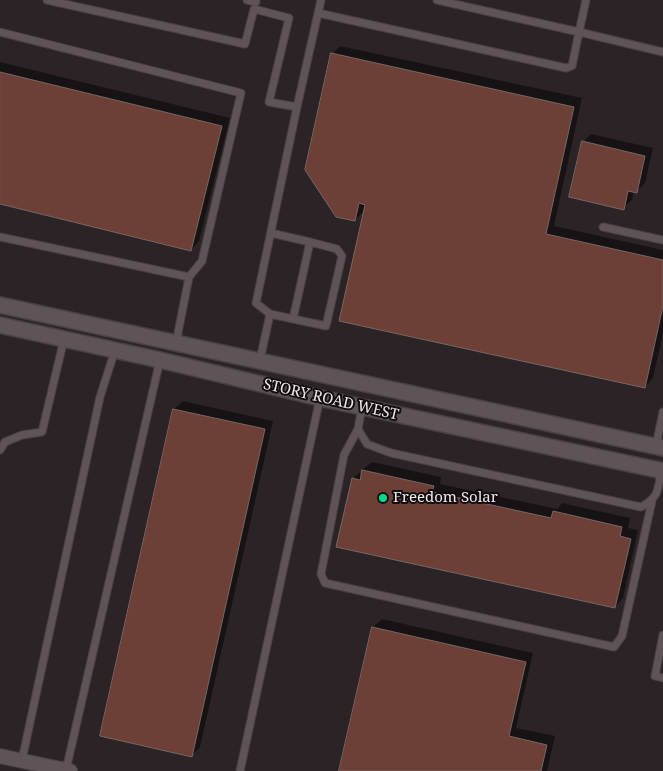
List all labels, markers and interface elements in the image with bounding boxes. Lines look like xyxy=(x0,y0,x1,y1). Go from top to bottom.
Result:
street label: STORY ROAD WEST xyxy=(262,376,400,424)
place label: Freedom Solar xyxy=(393,489,498,507)
marker: Freedom Solar xyxy=(377,492,389,504)

